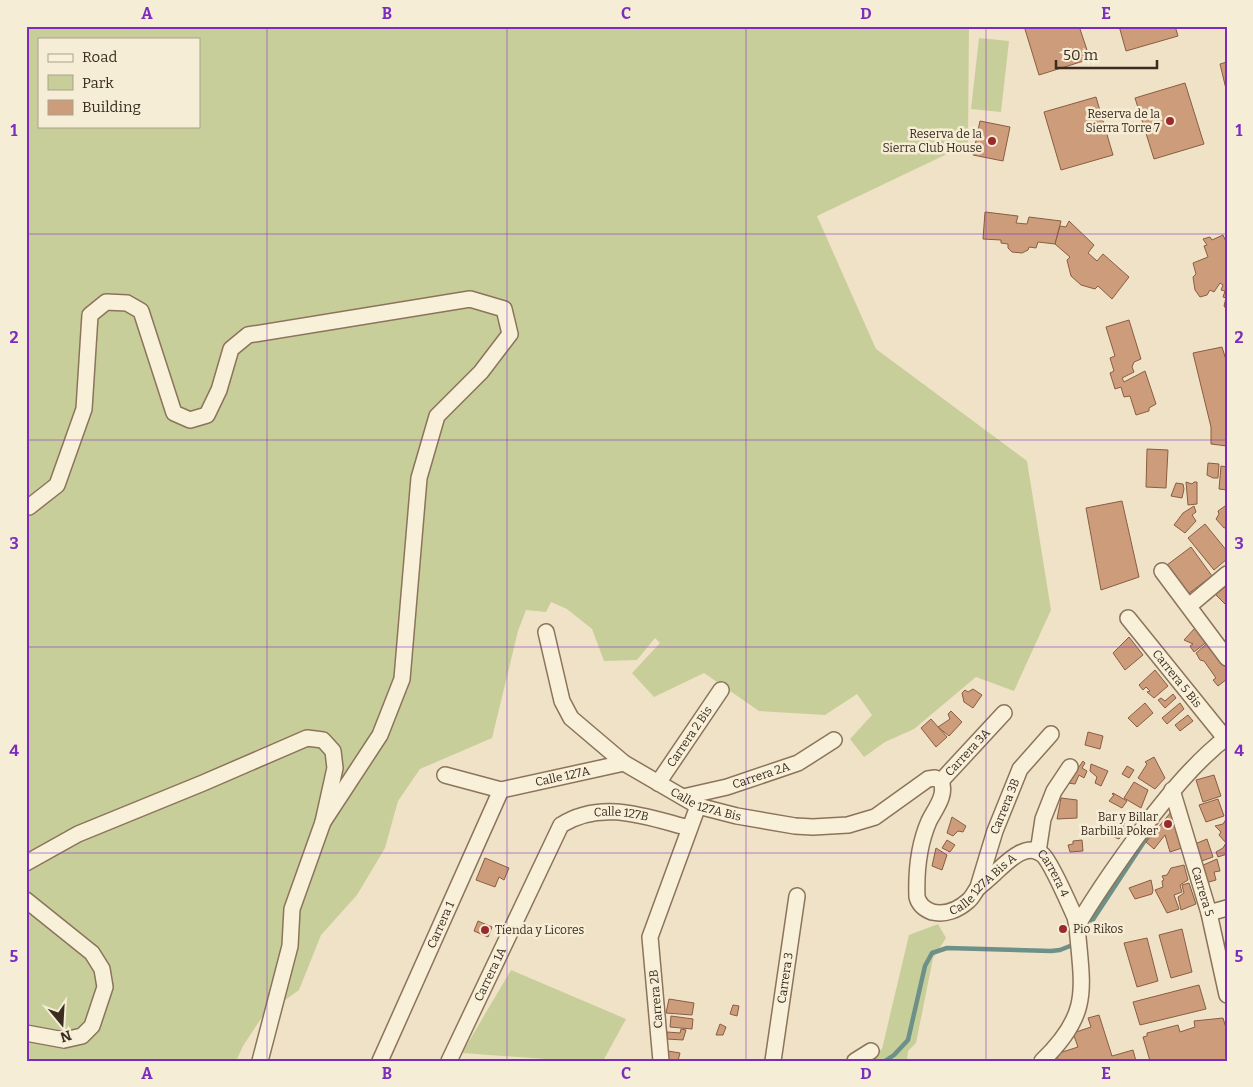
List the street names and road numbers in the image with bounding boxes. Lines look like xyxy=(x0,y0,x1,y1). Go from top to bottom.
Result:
street label: Carrera 5 Bis xyxy=(1149,647,1205,711)
street label: Carrera 2 Bis xyxy=(664,703,715,770)
street label: Carrera 3A xyxy=(942,725,993,779)
street label: Carrera 2A xyxy=(730,759,792,792)
street label: Calle 127A xyxy=(534,764,592,789)
street label: Carrera 3B xyxy=(987,776,1022,836)
street label: Calle 127A Bis xyxy=(668,785,742,824)
street label: Calle 127B xyxy=(593,805,650,824)
street label: Carrera 4 xyxy=(1035,846,1072,899)
street label: Calle 127A Bis A xyxy=(947,850,1019,918)
street label: Carrera 5 xyxy=(1188,865,1217,918)
street label: Carrera 1 xyxy=(424,899,457,950)
street label: Carrera 1A xyxy=(471,945,509,1004)
street label: Carrera 3 xyxy=(774,951,796,1004)
street label: Carrera 2B xyxy=(646,969,666,1029)

